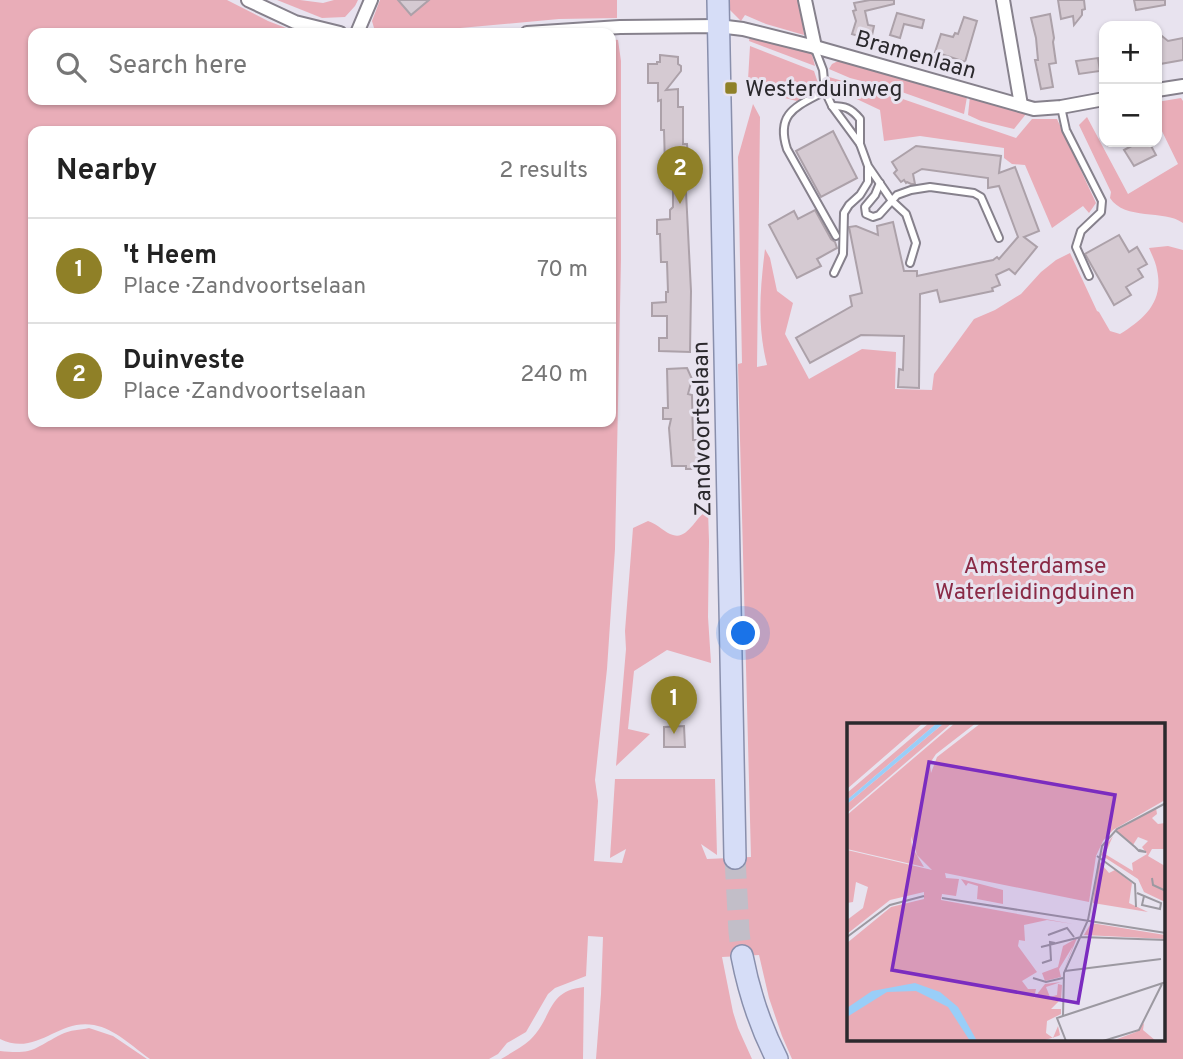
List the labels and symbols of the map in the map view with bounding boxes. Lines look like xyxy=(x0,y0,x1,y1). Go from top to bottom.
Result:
street label: Bramenlaan xyxy=(851,25,979,88)
place label: Westerduinweg xyxy=(745,76,902,105)
marker: Westerduinweg xyxy=(723,80,739,96)
pin: 2 xyxy=(657,146,703,204)
street label: Zandvoortselaan xyxy=(687,341,720,517)
park label: Amsterdamse Waterleidingduinen xyxy=(935,553,1135,608)
your location xyxy=(726,616,760,650)
pin: 1 xyxy=(651,676,697,734)
inset map xyxy=(847,723,1166,1042)

